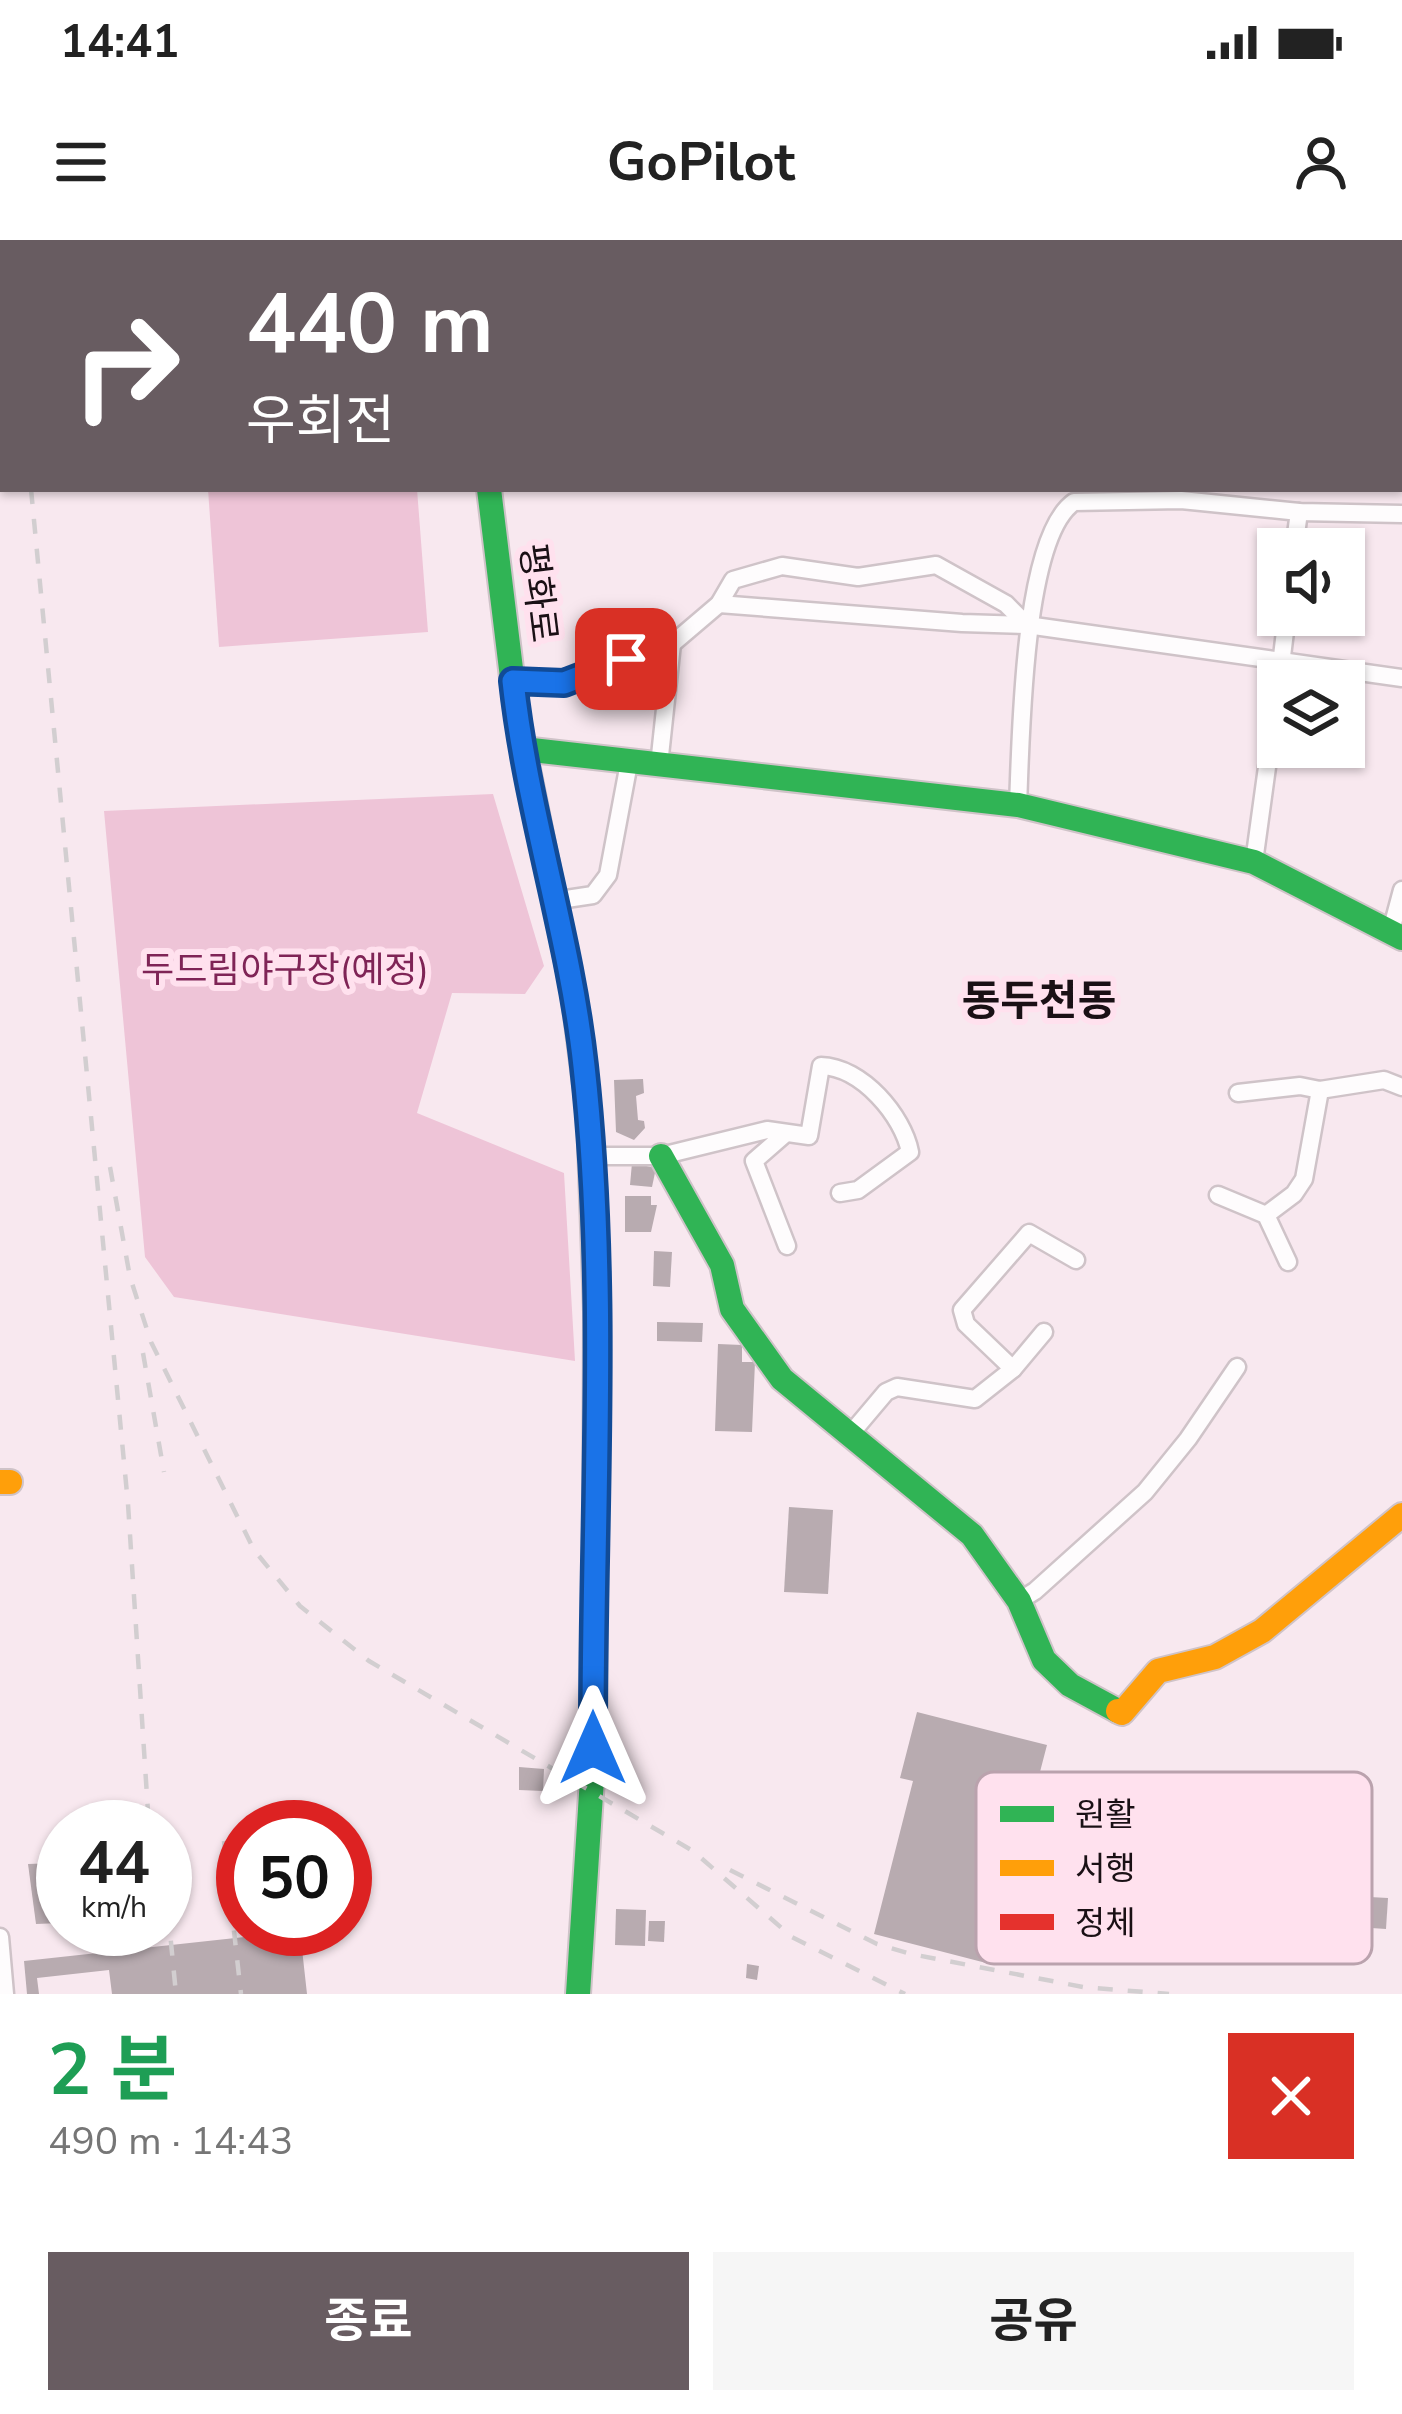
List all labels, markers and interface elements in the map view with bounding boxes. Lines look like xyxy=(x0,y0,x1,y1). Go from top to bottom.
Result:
text: 14:41 xyxy=(60,12,179,73)
text: GoPilot xyxy=(607,125,795,199)
icon: menu xyxy=(48,129,114,195)
icon: person xyxy=(1288,129,1354,195)
text: 440 m xyxy=(246,267,494,382)
icon: right xyxy=(48,288,204,444)
text: 우회전 xyxy=(246,384,395,458)
map controls xyxy=(1257,528,1365,768)
button: sound xyxy=(1257,528,1365,636)
street label: 평화로 xyxy=(508,541,568,645)
pin xyxy=(575,608,677,710)
icon: arrive xyxy=(593,626,659,692)
button: layers xyxy=(1257,660,1365,768)
park label: 두드림야구장(예정) xyxy=(141,946,429,995)
district label: 동두천동 xyxy=(962,973,1116,1030)
position arrow xyxy=(530,1685,656,1811)
legend xyxy=(976,1772,1372,1964)
text: 원활 xyxy=(1075,1793,1136,1838)
speed limit sign: 50 xyxy=(216,1800,372,1956)
text: 44 xyxy=(78,1822,150,1904)
text: 서행 xyxy=(1075,1847,1136,1892)
text: km/h xyxy=(81,1887,147,1928)
text: 정체 xyxy=(1075,1901,1136,1946)
text: 2 분 xyxy=(48,2021,177,2119)
button: close xyxy=(1228,2033,1354,2159)
text: 490 m · 14:43 xyxy=(48,2115,293,2168)
button: 종료 xyxy=(48,2252,689,2390)
button: 공유 xyxy=(713,2252,1354,2390)

